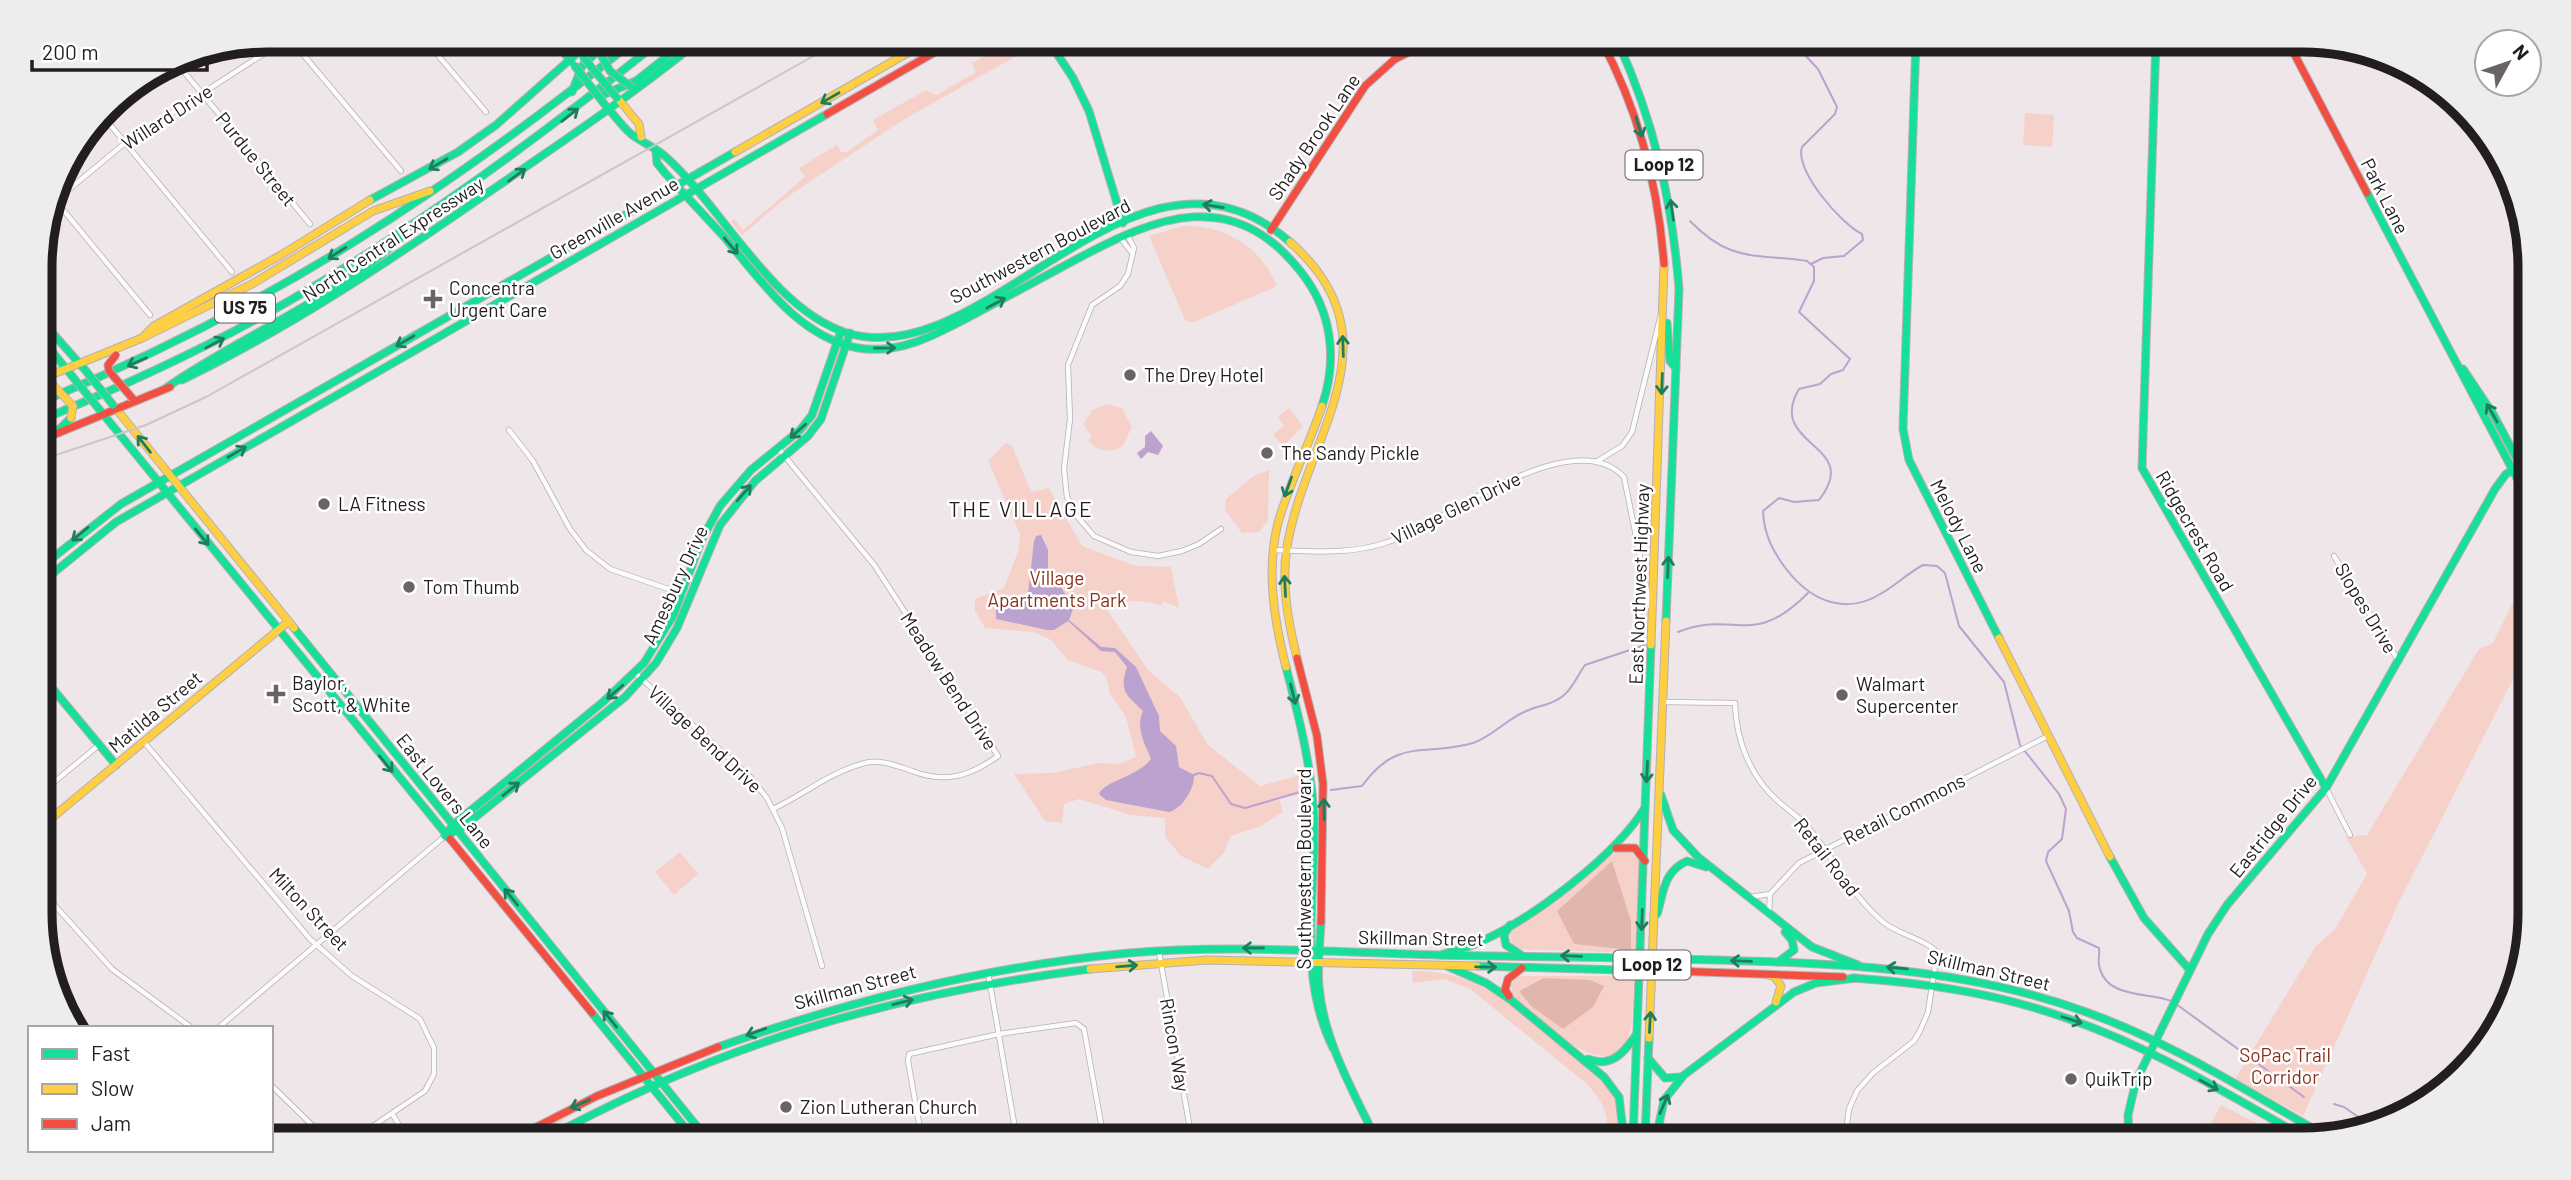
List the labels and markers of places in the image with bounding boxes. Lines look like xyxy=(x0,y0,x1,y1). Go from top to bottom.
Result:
place label: Concentra Urgent Care xyxy=(449,276,547,321)
marker: Concentra Urgent Care xyxy=(423,289,443,309)
place label: The Drey Hotel xyxy=(1144,363,1264,386)
marker: The Drey Hotel xyxy=(1122,367,1138,383)
place label: The Sandy Pickle xyxy=(1281,441,1420,464)
marker: The Sandy Pickle xyxy=(1259,445,1275,461)
place label: LA Fitness xyxy=(338,492,426,515)
marker: LA Fitness xyxy=(316,496,332,512)
place label: Tom Thumb xyxy=(423,575,520,598)
marker: Tom Thumb xyxy=(401,579,417,595)
place label: Baylor, Scott, & White xyxy=(292,671,411,716)
place label: Walmart Supercenter xyxy=(1856,672,1959,717)
marker: Baylor, Scott, & White xyxy=(266,684,286,704)
marker: Walmart Supercenter xyxy=(1834,687,1850,703)
place label: QuikTrip xyxy=(2085,1067,2153,1090)
marker: QuikTrip xyxy=(2063,1071,2079,1087)
place label: Zion Lutheran Church xyxy=(800,1095,977,1118)
marker: Zion Lutheran Church xyxy=(778,1099,794,1115)

